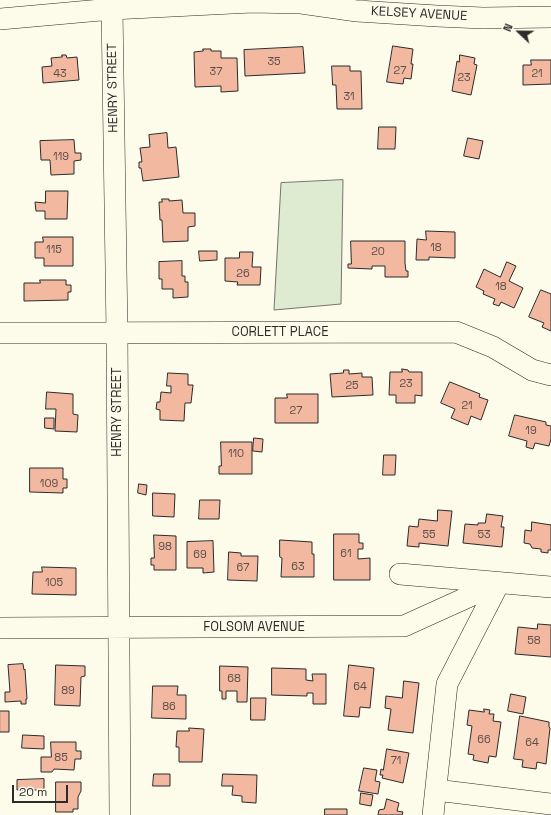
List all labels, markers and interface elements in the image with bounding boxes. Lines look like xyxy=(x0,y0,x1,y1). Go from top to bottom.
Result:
street label: KELSEY AVENUE xyxy=(370,4,468,24)
north arrow xyxy=(499,12,539,52)
text: N xyxy=(500,21,516,34)
street label: HENRY STREET xyxy=(104,43,122,133)
house number: 35 xyxy=(267,55,281,69)
house number: 27 xyxy=(394,64,406,78)
house number: 37 xyxy=(210,65,222,79)
house number: 43 xyxy=(53,67,67,81)
house number: 21 xyxy=(531,67,543,81)
house number: 23 xyxy=(457,71,471,85)
house number: 31 xyxy=(343,90,355,104)
house number: 119 xyxy=(53,150,69,164)
house number: 18 xyxy=(430,241,442,255)
house number: 115 xyxy=(46,243,62,257)
house number: 20 xyxy=(371,245,385,259)
house number: 26 xyxy=(236,267,250,281)
house number: 18 xyxy=(495,280,507,294)
street label: CORLETT PLACE xyxy=(232,324,328,340)
street label: HENRY STREET xyxy=(109,367,125,457)
house number: 23 xyxy=(399,377,413,391)
house number: 25 xyxy=(345,379,359,393)
house number: 21 xyxy=(461,399,473,413)
house number: 27 xyxy=(290,404,302,418)
house number: 19 xyxy=(525,424,537,438)
house number: 110 xyxy=(228,447,244,461)
house number: 109 xyxy=(40,477,58,491)
house number: 55 xyxy=(422,528,436,542)
house number: 53 xyxy=(477,528,491,542)
house number: 98 xyxy=(158,540,172,554)
house number: 61 xyxy=(340,547,352,561)
house number: 69 xyxy=(193,548,207,562)
house number: 63 xyxy=(291,560,305,574)
house number: 67 xyxy=(237,561,249,575)
house number: 105 xyxy=(45,576,63,590)
street label: FOLSOM AVENUE xyxy=(203,619,305,635)
house number: 58 xyxy=(527,634,541,648)
house number: 68 xyxy=(227,672,241,686)
house number: 64 xyxy=(353,680,367,694)
house number: 89 xyxy=(61,684,75,698)
house number: 86 xyxy=(162,700,176,714)
house number: 66 xyxy=(477,733,491,747)
house number: 64 xyxy=(525,736,539,750)
house number: 85 xyxy=(54,751,68,765)
house number: 71 xyxy=(391,754,401,768)
scale bar xyxy=(14,777,70,803)
text: 20 m xyxy=(19,784,47,800)

